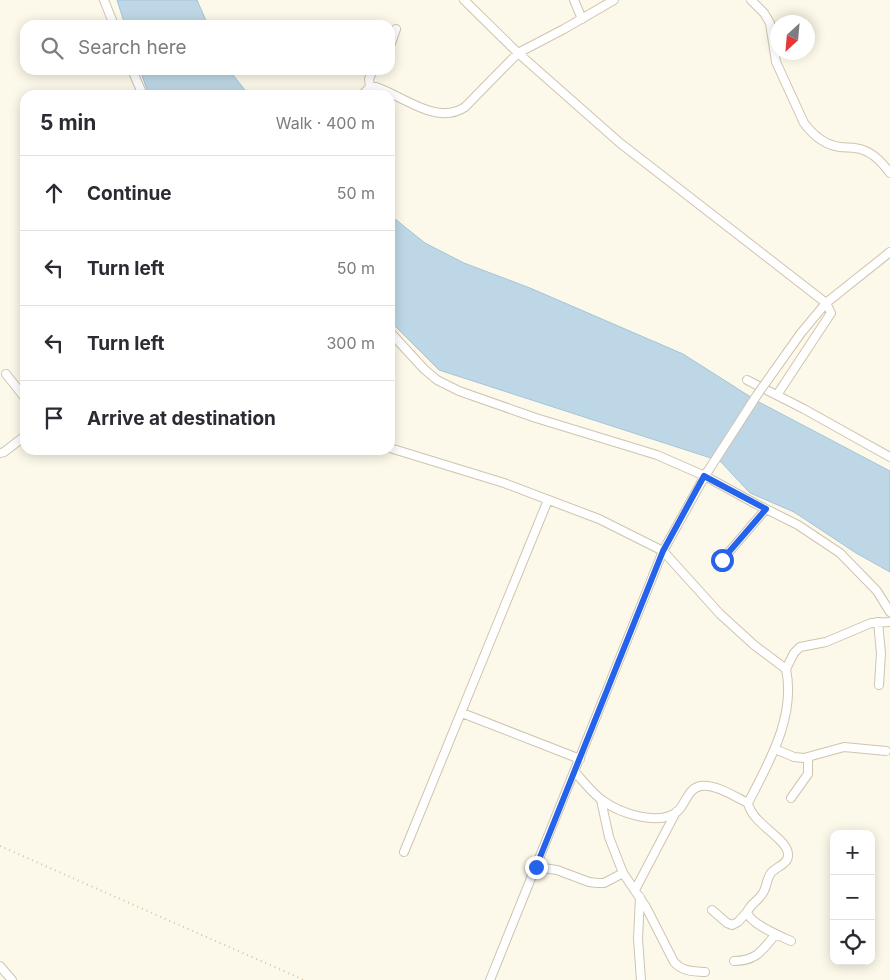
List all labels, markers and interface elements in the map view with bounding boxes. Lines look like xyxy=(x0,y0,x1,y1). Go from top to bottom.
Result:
north arrow xyxy=(770,15,815,60)
search box xyxy=(20,20,395,75)
icon: search xyxy=(38,34,66,62)
text: Search here xyxy=(78,36,187,59)
text: 5 min xyxy=(40,110,96,135)
text: Walk · 400 m xyxy=(276,113,375,133)
icon: ahead xyxy=(40,179,68,207)
text: Continue xyxy=(87,182,172,205)
text: 50 m xyxy=(337,183,375,203)
icon: left xyxy=(40,254,68,282)
text: Turn left xyxy=(87,257,165,280)
text: 50 m xyxy=(337,258,375,278)
icon: left xyxy=(40,329,68,357)
text: Turn left xyxy=(87,332,165,355)
text: 300 m xyxy=(326,333,375,353)
icon: arrive xyxy=(40,404,68,432)
text: Arrive at destination xyxy=(87,407,276,430)
route start xyxy=(711,549,734,572)
map controls xyxy=(830,830,875,965)
button: + xyxy=(830,830,875,875)
route end xyxy=(525,856,548,879)
button: − xyxy=(830,875,875,920)
button: locate xyxy=(830,920,875,965)

